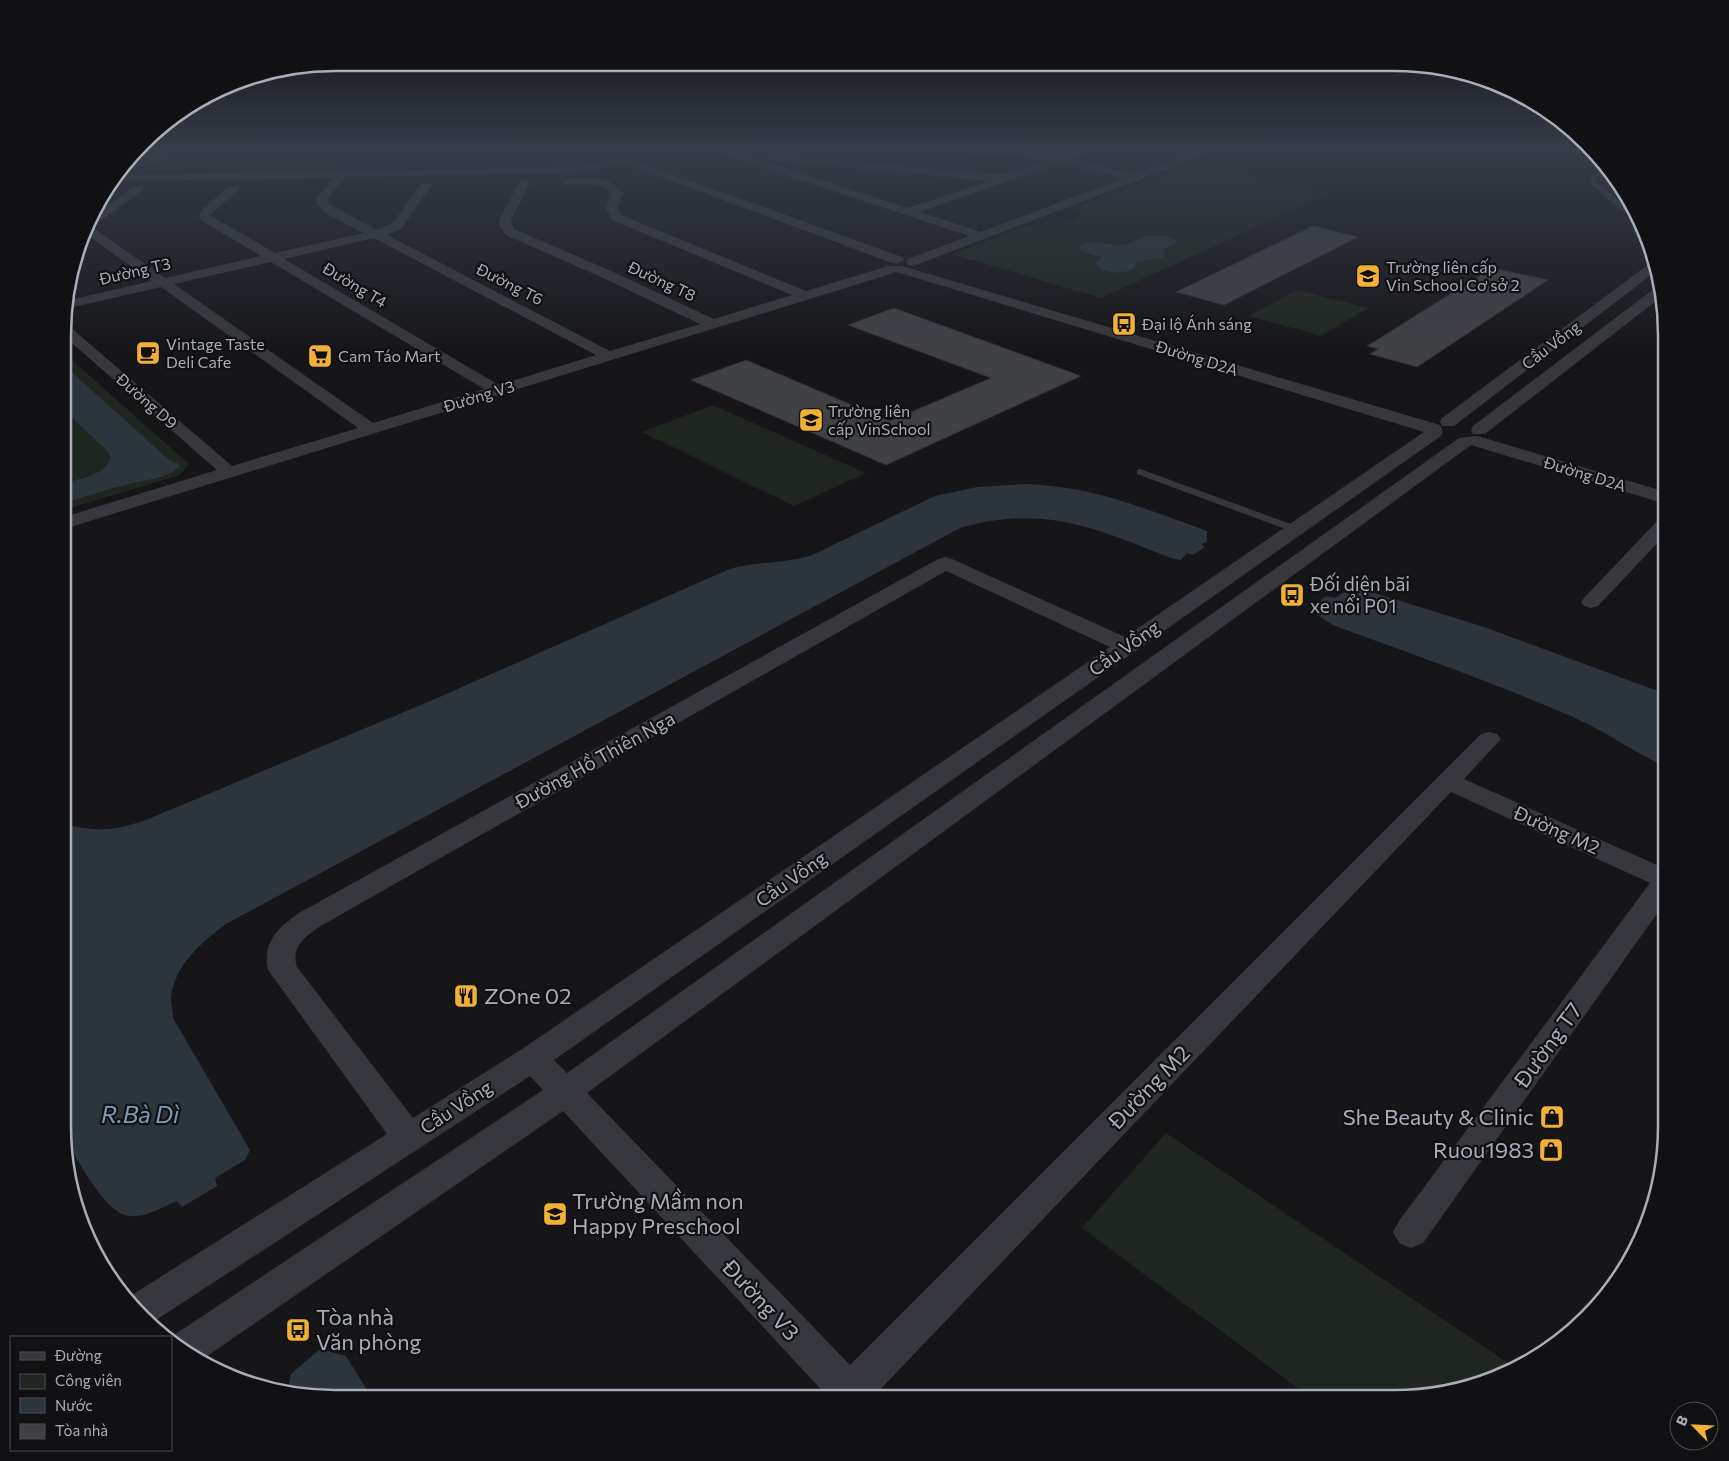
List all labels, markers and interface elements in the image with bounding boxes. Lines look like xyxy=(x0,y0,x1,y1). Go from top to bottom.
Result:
street label: Đường T3 xyxy=(97,253,172,288)
street label: Đường T8 xyxy=(624,256,699,304)
place label: Trường liên cấp Vin School Cơ sở 2 xyxy=(1386,257,1520,294)
street label: Đường T4 xyxy=(319,258,391,311)
street label: Đường T6 xyxy=(473,258,547,308)
school or university icon: Trường liên cấp Vin School Cơ sở 2 xyxy=(1355,263,1381,289)
bus stop icon: Đại lộ Ánh sáng xyxy=(1111,311,1137,337)
place label: Đại lộ Ánh sáng xyxy=(1141,314,1252,333)
street label: Cầu Vồng xyxy=(1518,316,1584,373)
place label: Vintage Taste Deli Cafe xyxy=(166,334,265,371)
street label: Đường D2A xyxy=(1153,336,1240,379)
cafe icon: Vintage Taste Deli Cafe xyxy=(135,340,161,366)
supermarket icon: Cam Táo Mart xyxy=(307,343,333,369)
place label: Cam Táo Mart xyxy=(338,346,441,365)
street label: Đường D9 xyxy=(112,368,182,432)
street label: Đường V3 xyxy=(440,376,517,416)
place label: Trường liên cấp VinSchool xyxy=(828,401,931,438)
school or university icon: Trường liên cấp VinSchool xyxy=(798,407,824,433)
street label: Đường D2A xyxy=(1541,452,1628,495)
place label: Đối diện bãi xe nổi P01 xyxy=(1309,572,1410,617)
bus stop icon: Đối diện bãi xe nổi P01 xyxy=(1279,582,1305,608)
street label: Cầu Vồng xyxy=(1084,615,1164,680)
street label: Đường Hồ Thiên Nga xyxy=(510,706,679,814)
street label: Đường M2 xyxy=(1510,800,1604,859)
street label: Cầu Vồng xyxy=(751,846,831,911)
place label: ZOne 02 xyxy=(484,982,571,1009)
restaurant icon: ZOne 02 xyxy=(453,983,479,1009)
street label: Đường T7 xyxy=(1507,997,1587,1093)
street label: Đường M2 xyxy=(1101,1039,1195,1135)
street label: Cầu Vồng xyxy=(415,1075,496,1138)
water label: R.Bà Dì xyxy=(101,1099,180,1128)
place label: She Beauty & Clinic xyxy=(1343,1103,1534,1130)
shop icon: She Beauty & Clinic xyxy=(1539,1104,1565,1130)
place label: Ruou1983 xyxy=(1433,1136,1534,1163)
shop icon: Ruou1983 xyxy=(1538,1137,1564,1163)
place label: Trường Mầm non Happy Preschool xyxy=(572,1187,744,1239)
school or university icon: Trường Mầm non Happy Preschool xyxy=(542,1201,568,1227)
street label: Đường V3 xyxy=(717,1253,805,1346)
place label: Tòa nhà Văn phòng xyxy=(316,1303,422,1355)
bus stop icon: Tòa nhà Văn phòng xyxy=(285,1317,311,1343)
legend xyxy=(10,1336,172,1451)
text: Đường xyxy=(54,1346,102,1364)
text: Công viên xyxy=(55,1371,122,1389)
text: Nước xyxy=(55,1396,93,1414)
north arrow xyxy=(1669,1401,1719,1451)
text: B xyxy=(1672,1413,1691,1428)
text: Tòa nhà xyxy=(55,1421,108,1439)

